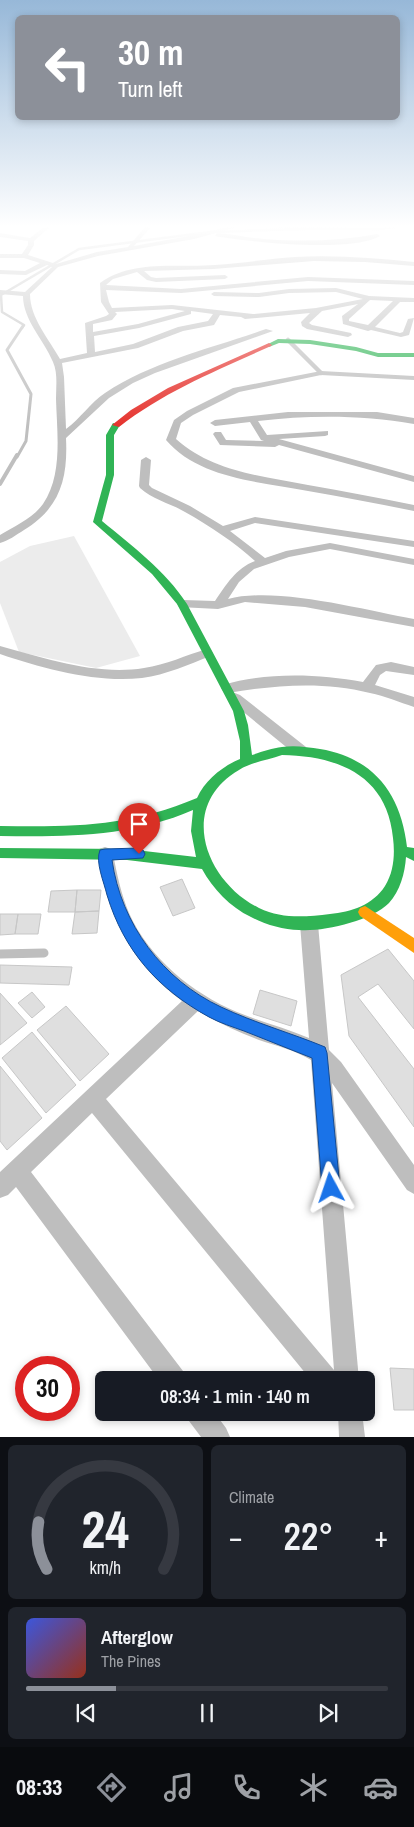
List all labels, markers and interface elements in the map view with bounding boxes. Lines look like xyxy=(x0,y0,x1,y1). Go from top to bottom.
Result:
text: 30 m xyxy=(118,29,183,76)
icon: left xyxy=(35,35,100,100)
text: Turn left xyxy=(118,74,183,104)
pin xyxy=(118,803,160,854)
icon: arrive xyxy=(125,810,153,838)
position arrow xyxy=(304,1161,356,1213)
speed limit sign: 30 xyxy=(15,1356,80,1421)
text: 08:34 · 1 min · 140 m xyxy=(160,1383,310,1409)
text: Climate xyxy=(229,1486,274,1508)
text: 24 xyxy=(82,1494,129,1564)
text: 22° xyxy=(284,1511,333,1562)
text: − xyxy=(229,1518,242,1556)
text: + xyxy=(375,1518,388,1556)
text: km/h xyxy=(90,1556,121,1580)
text: Afterglow xyxy=(101,1624,173,1650)
text: The Pines xyxy=(101,1650,161,1672)
icon: previous xyxy=(72,1699,100,1727)
icon: pause xyxy=(193,1699,221,1727)
icon: next xyxy=(314,1699,342,1727)
icon: directions xyxy=(94,1770,129,1805)
icon: music xyxy=(161,1770,196,1805)
icon: phone xyxy=(229,1770,264,1805)
icon: climate xyxy=(296,1770,331,1805)
icon: car xyxy=(363,1770,398,1805)
text: 08:33 xyxy=(16,1772,62,1802)

